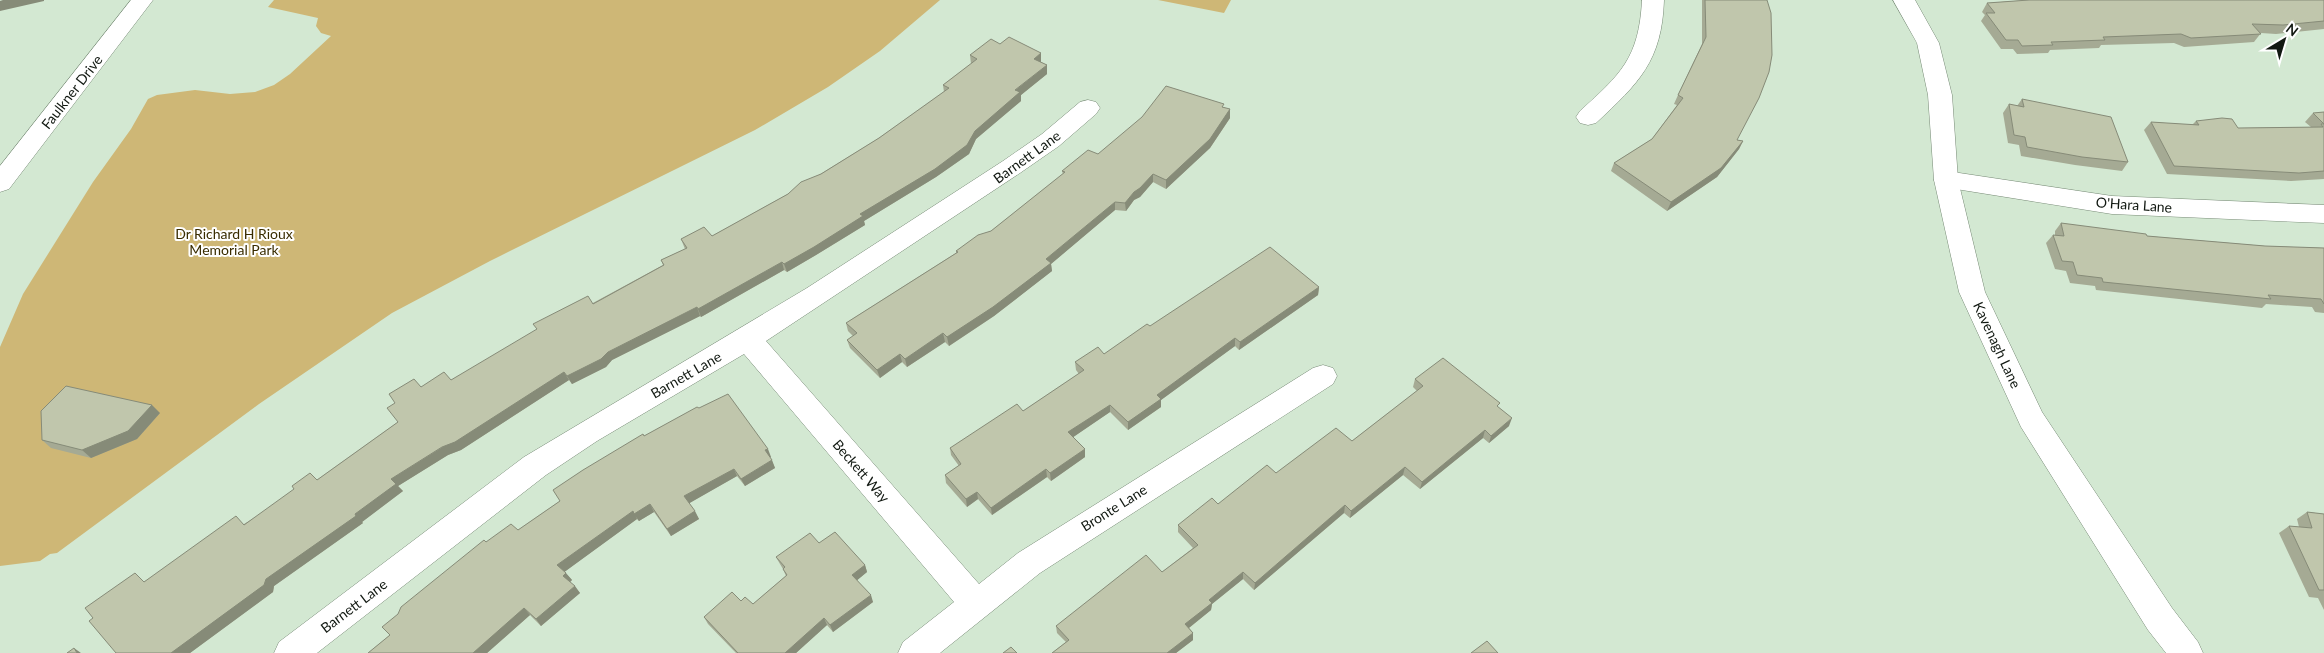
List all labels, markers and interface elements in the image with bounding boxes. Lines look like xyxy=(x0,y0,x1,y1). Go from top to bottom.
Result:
north arrow xyxy=(2259,15,2309,65)
text: N xyxy=(2283,19,2302,39)
street label: Faulkner Drive xyxy=(37,51,106,132)
street label: Barnett Lane xyxy=(990,127,1064,187)
street label: O'Hara Lane xyxy=(2095,193,2173,216)
park label: Dr Richard H Rioux Memorial Park xyxy=(175,225,293,258)
street label: Kavenagh Lane xyxy=(1970,299,2025,391)
street label: Barnett Lane xyxy=(647,348,724,402)
street label: Beckett Way xyxy=(829,436,894,506)
street label: Bronte Lane xyxy=(1078,481,1150,535)
street label: Barnett Lane xyxy=(317,575,390,636)

